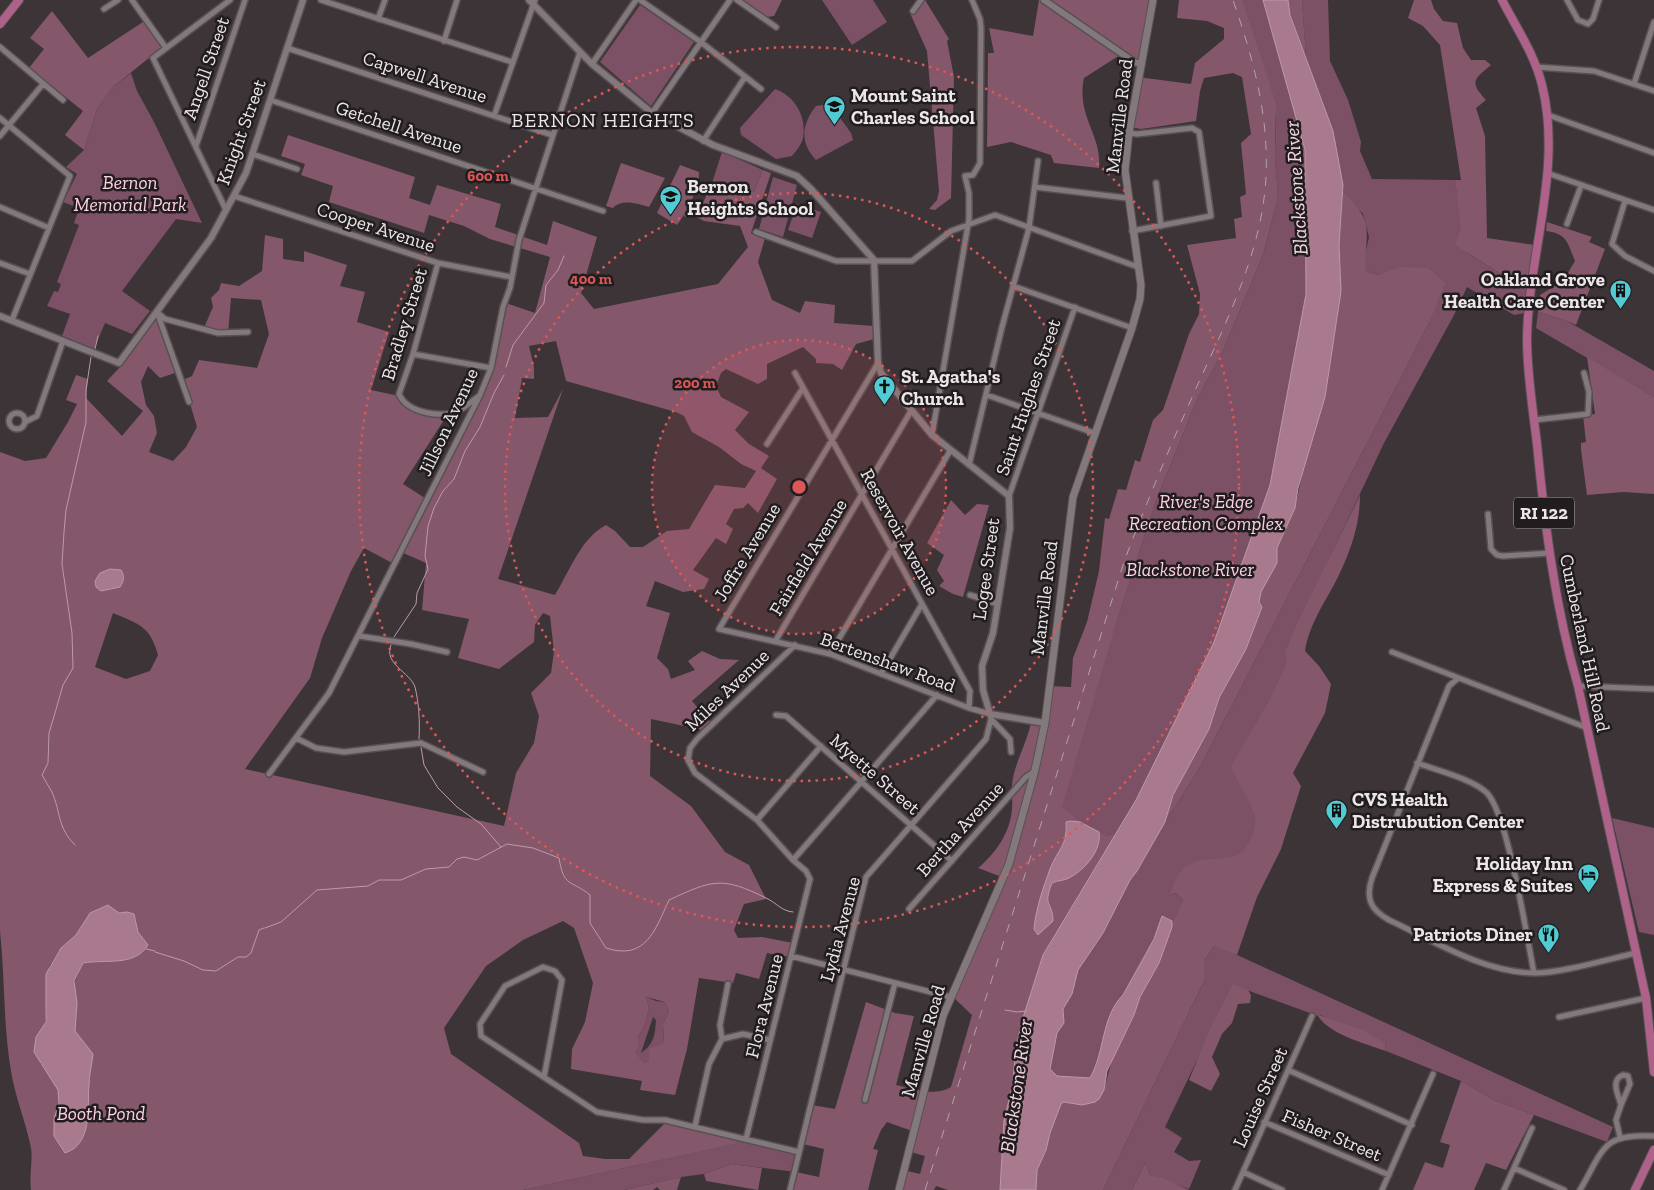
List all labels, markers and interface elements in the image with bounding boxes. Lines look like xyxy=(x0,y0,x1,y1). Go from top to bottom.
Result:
street label: Angell Street xyxy=(178,14,234,122)
street label: Capwell Avenue xyxy=(360,46,490,108)
street label: Manville Road xyxy=(1101,57,1138,175)
street label: Knight Street xyxy=(211,76,271,188)
place label: Mount Saint Charles School xyxy=(851,84,975,129)
school or university icon: Mount Saint Charles School xyxy=(823,94,847,125)
street label: Getchell Avenue xyxy=(333,96,465,158)
district label: BERNON HEIGHTS xyxy=(511,108,695,132)
water label: Blackstone River xyxy=(1279,120,1313,256)
text: 600 m xyxy=(467,167,509,185)
park label: Bernon Memorial Park xyxy=(74,171,186,216)
place label: Bernon Heights School xyxy=(687,175,814,220)
school or university icon: Bernon Heights School xyxy=(659,185,683,216)
street label: Cooper Avenue xyxy=(314,197,438,257)
street label: Bradley Street xyxy=(376,265,432,383)
place label: Oakland Grove Health Care Center xyxy=(1444,268,1606,313)
text: 400 m xyxy=(570,270,612,288)
building icon: Oakland Grove Health Care Center xyxy=(1609,278,1633,309)
street label: Saint Hughes Street xyxy=(990,316,1066,478)
street label: Jillson Avenue xyxy=(413,364,483,480)
place label: St. Agatha's Church xyxy=(901,365,1001,410)
text: 200 m xyxy=(674,374,716,392)
church icon: St. Agatha's Church xyxy=(873,375,897,406)
street label: Reservoir Avenue xyxy=(856,464,944,600)
centre of rings xyxy=(790,478,808,496)
park label: River's Edge Recreation Complex xyxy=(1129,490,1283,535)
street label: Fairfield Avenue xyxy=(764,494,852,619)
road number: RI 122 xyxy=(1514,498,1574,528)
street label: Joffre Avenue xyxy=(709,499,785,605)
street label: Logee Street xyxy=(967,517,1005,621)
street label: Manville Road xyxy=(1026,539,1063,657)
street label: Cumberland Hill Road xyxy=(1555,552,1615,734)
park label: Blackstone River xyxy=(1126,558,1254,581)
street label: Bertenshaw Road xyxy=(817,627,959,697)
street label: Miles Avenue xyxy=(680,644,774,736)
street label: Myette Street xyxy=(825,729,925,819)
street label: Bertha Avenue xyxy=(912,777,1008,881)
place label: CVS Health Distrubution Center xyxy=(1352,788,1525,833)
building icon: CVS Health Distrubution Center xyxy=(1324,798,1348,829)
place label: Holiday Inn Express & Suites xyxy=(1432,852,1574,897)
hotel icon: Holiday Inn Express & Suites xyxy=(1577,862,1601,893)
street label: Lydia Avenue xyxy=(815,874,865,984)
restaurant icon: Patriots Diner xyxy=(1537,922,1561,953)
place label: Patriots Diner xyxy=(1413,923,1534,946)
street label: Flora Avenue xyxy=(740,951,788,1060)
street label: Manville Road xyxy=(896,982,950,1100)
water label: Blackstone River xyxy=(995,1018,1037,1154)
street label: Louise Street xyxy=(1228,1043,1292,1151)
park label: Booth Pond xyxy=(57,1102,146,1125)
street label: Fisher Street xyxy=(1279,1104,1385,1166)

